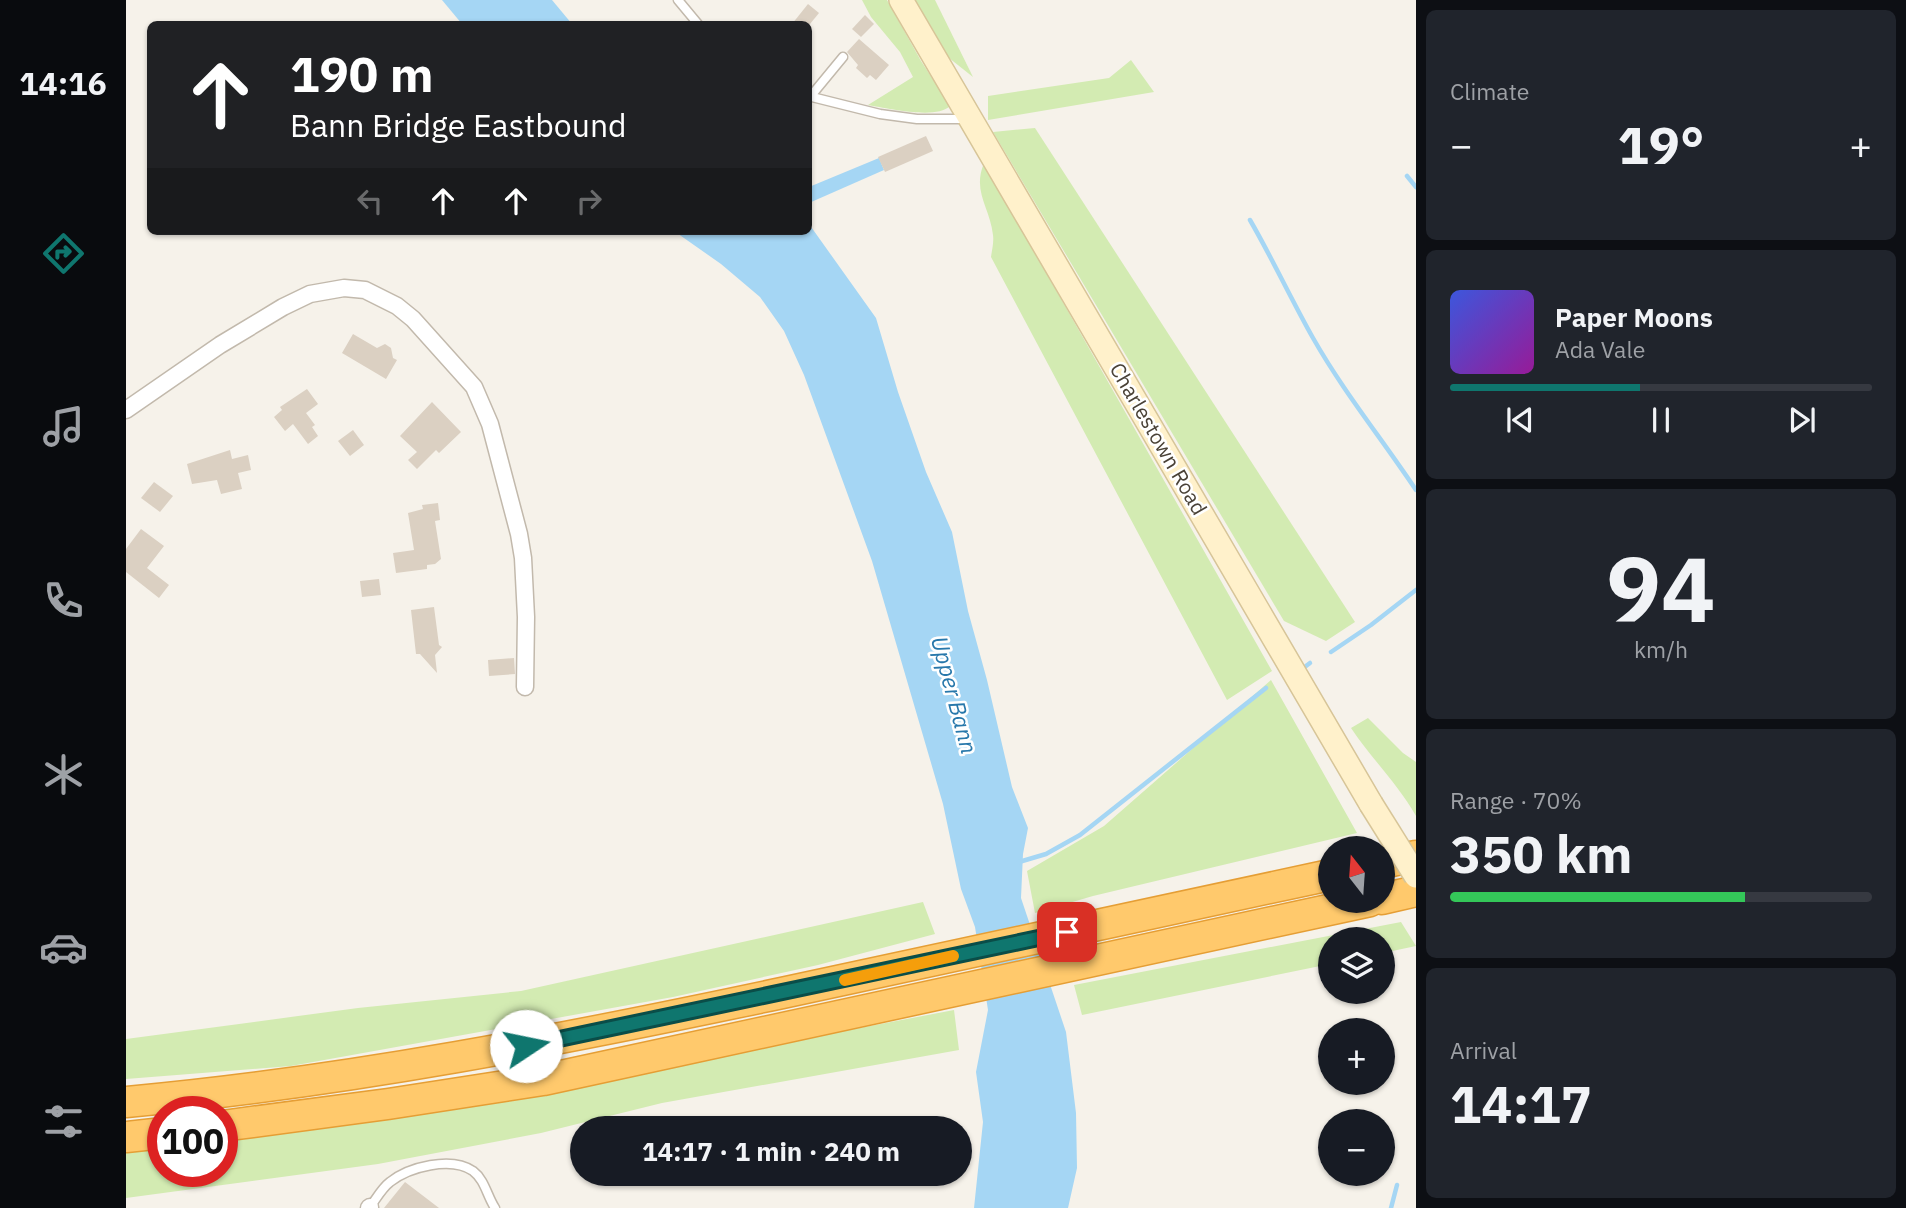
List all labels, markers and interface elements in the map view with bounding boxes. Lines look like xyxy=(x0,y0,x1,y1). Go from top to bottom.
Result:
text: 190 m xyxy=(290,42,434,105)
icon: ahead xyxy=(175,49,266,140)
text: 14:16 xyxy=(19,62,107,104)
text: Climate xyxy=(1450,76,1529,106)
text: Bann Bridge Eastbound xyxy=(290,104,627,146)
text: 19° xyxy=(1618,111,1704,178)
text: − xyxy=(1450,120,1473,169)
text: + xyxy=(1849,120,1872,169)
icon: left xyxy=(351,182,389,220)
icon: ahead xyxy=(424,182,462,220)
icon: ahead xyxy=(497,182,535,220)
icon: right xyxy=(570,182,608,220)
icon: directions xyxy=(39,229,88,278)
text: Paper Moons xyxy=(1555,300,1713,334)
text: Ada Vale xyxy=(1555,334,1645,364)
street label: Charlestown Road xyxy=(1104,357,1214,520)
icon: previous xyxy=(1501,401,1539,439)
icon: pause xyxy=(1642,401,1680,439)
icon: next xyxy=(1783,401,1821,439)
icon: music xyxy=(39,402,88,451)
text: 94 xyxy=(1606,529,1716,647)
icon: phone xyxy=(39,576,88,625)
water label: Upper Bann xyxy=(925,633,985,757)
text: km/h xyxy=(1634,634,1688,664)
icon: climate xyxy=(39,750,88,799)
text: Range · 70% xyxy=(1450,785,1582,815)
text: 350 km xyxy=(1450,820,1632,887)
north arrow xyxy=(1318,836,1395,914)
map controls xyxy=(1318,836,1395,1186)
pin xyxy=(1037,902,1097,962)
icon: arrive xyxy=(1048,913,1086,951)
icon: car xyxy=(39,923,88,972)
button: layers xyxy=(1318,927,1395,1004)
position arrow xyxy=(489,1009,563,1083)
button: + xyxy=(1318,1018,1395,1095)
text: Arrival xyxy=(1450,1035,1517,1065)
text: 14:17 xyxy=(1450,1070,1592,1137)
speed limit sign: 100 xyxy=(147,1096,238,1187)
icon: filters xyxy=(39,1097,88,1146)
button: − xyxy=(1318,1109,1395,1186)
text: 14:17 · 1 min · 240 m xyxy=(642,1134,900,1168)

